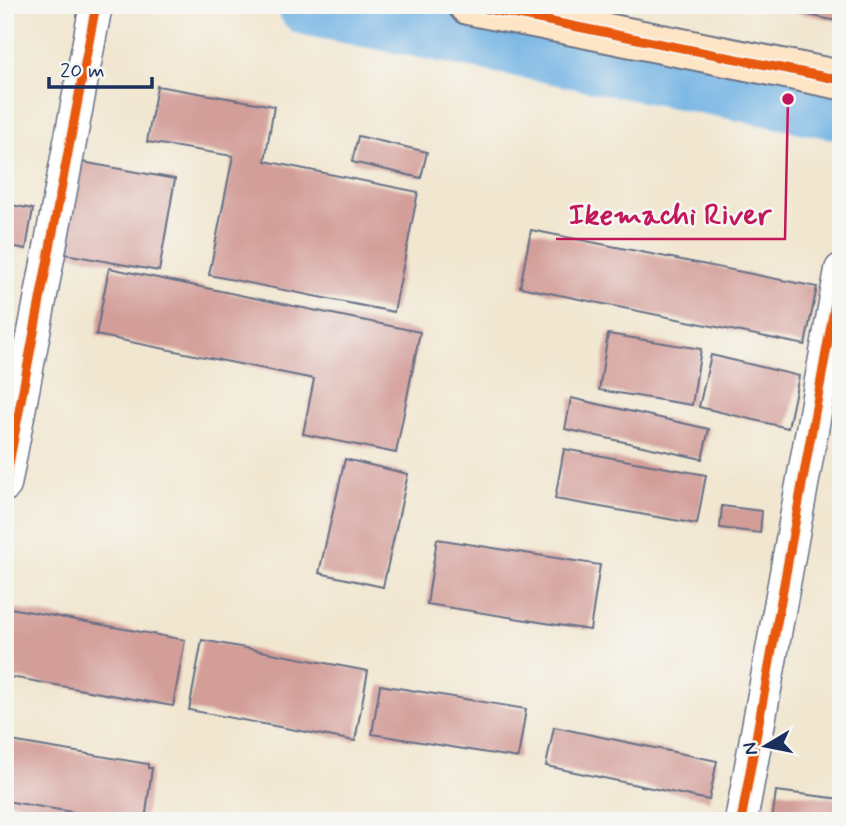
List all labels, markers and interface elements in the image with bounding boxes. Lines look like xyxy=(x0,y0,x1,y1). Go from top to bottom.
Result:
scale bar xyxy=(49,46,152,90)
text: 20 m xyxy=(60,57,105,85)
callout: Ikemachi River xyxy=(556,188,785,239)
text: Ikemachi River xyxy=(569,196,772,235)
north arrow xyxy=(730,710,800,780)
text: N xyxy=(737,740,764,757)

